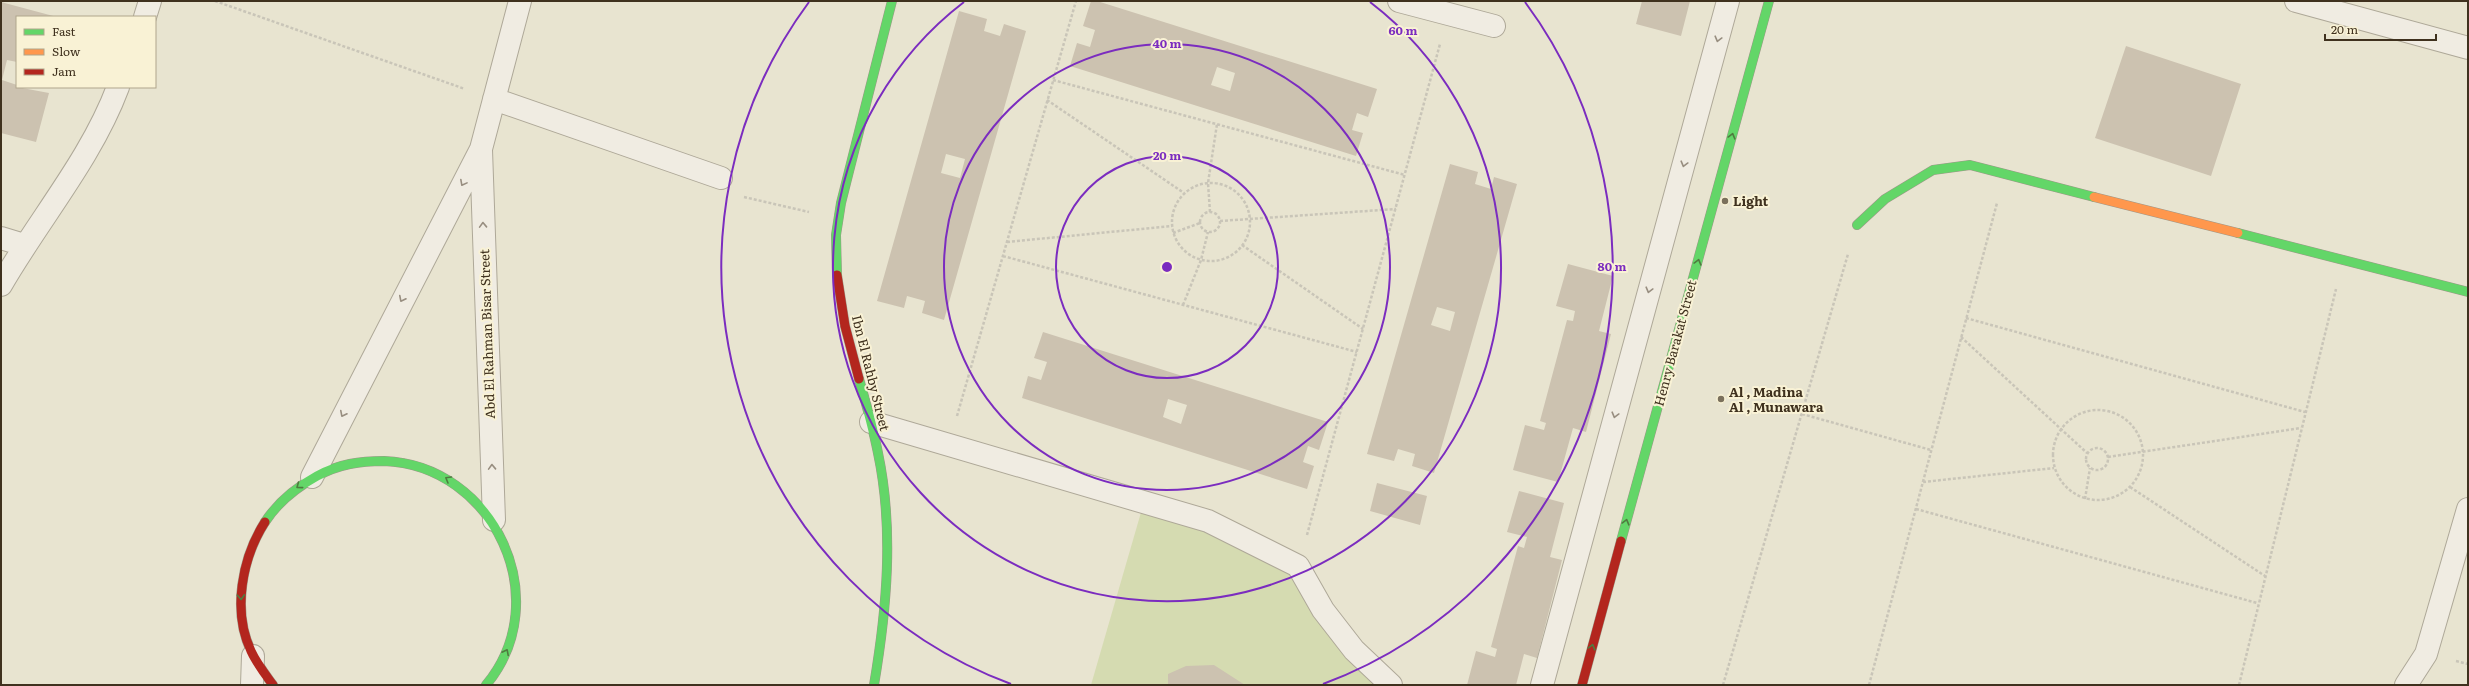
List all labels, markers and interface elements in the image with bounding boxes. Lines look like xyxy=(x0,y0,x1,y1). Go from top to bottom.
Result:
legend xyxy=(16,16,156,88)
scale bar xyxy=(2325,16,2436,42)
text: 20 m xyxy=(2331,20,2358,38)
text: 60 m xyxy=(1389,21,1417,39)
text: Fast xyxy=(52,22,76,40)
text: 40 m xyxy=(1153,34,1182,52)
one-way arrow xyxy=(1714,35,1722,42)
text: Slow xyxy=(52,42,81,60)
text: Jam xyxy=(52,62,77,80)
one-way arrow xyxy=(1727,133,1736,140)
text: 20 m xyxy=(1153,146,1181,164)
one-way arrow xyxy=(1680,161,1688,167)
one-way arrow xyxy=(460,179,468,187)
place label: Light xyxy=(1733,191,1769,210)
marker: Light xyxy=(1720,196,1730,206)
one-way arrow xyxy=(479,222,488,228)
street label: Abd El Rahman Bisar Street xyxy=(474,248,499,419)
text: 80 m xyxy=(1598,257,1626,275)
one-way arrow xyxy=(1693,258,1702,265)
centre of rings xyxy=(1160,260,1174,274)
street label: Henry Barakat Street xyxy=(1648,277,1701,408)
one-way arrow xyxy=(1646,286,1654,293)
one-way arrow xyxy=(400,294,407,302)
street label: Ibn El Rahby Street xyxy=(848,313,895,434)
place label: Al , Madina Al , Munawara xyxy=(1729,382,1824,416)
marker: Al , Madina Al , Munawara xyxy=(1716,394,1726,404)
one-way arrow xyxy=(341,410,348,418)
one-way arrow xyxy=(1612,412,1620,418)
one-way arrow xyxy=(487,464,496,470)
one-way arrow xyxy=(444,476,452,483)
one-way arrow xyxy=(296,481,303,489)
one-way arrow xyxy=(1621,519,1630,526)
one-way arrow xyxy=(237,594,245,600)
one-way arrow xyxy=(1587,644,1596,651)
one-way arrow xyxy=(501,648,509,656)

